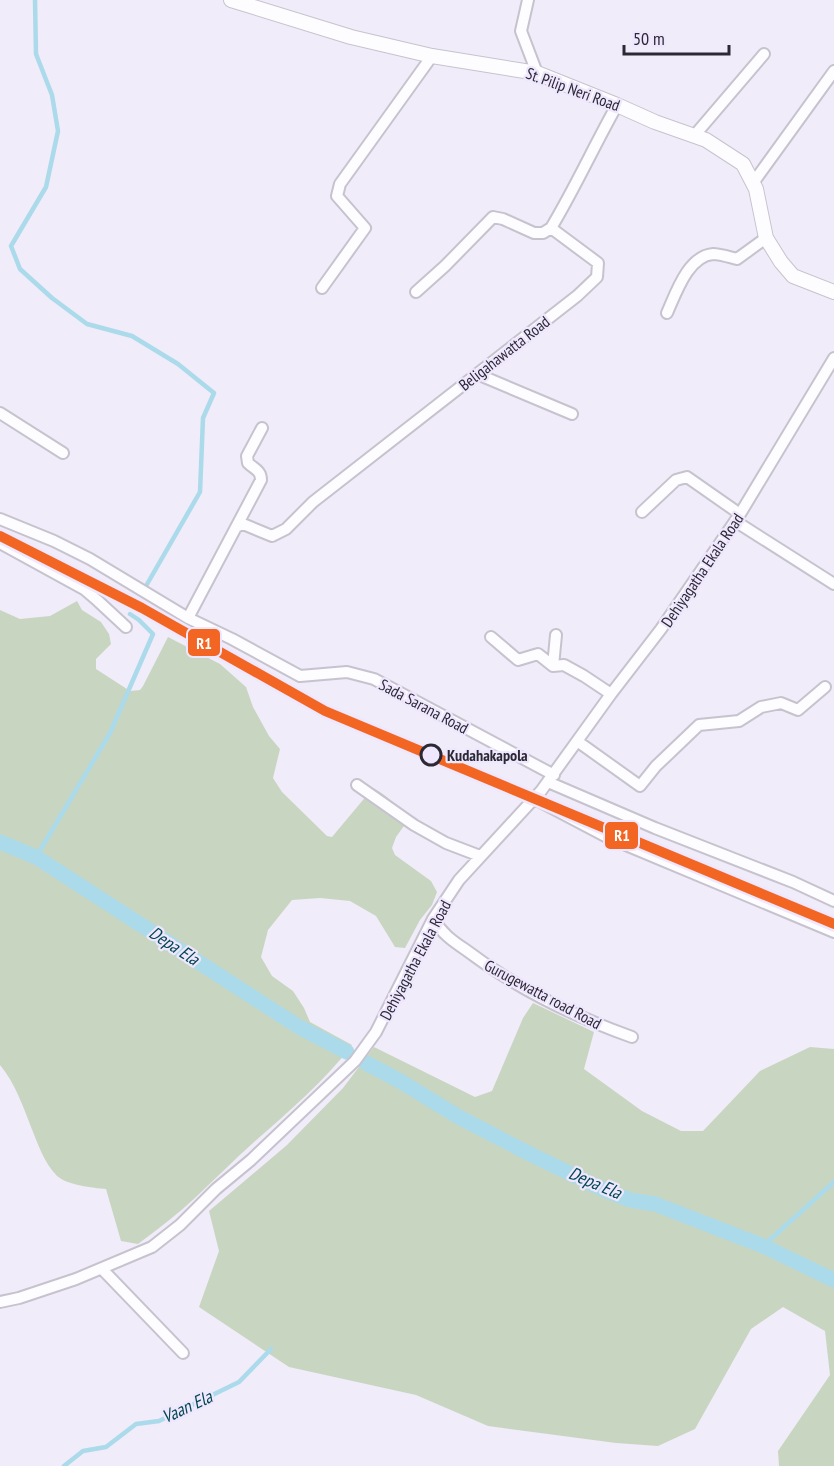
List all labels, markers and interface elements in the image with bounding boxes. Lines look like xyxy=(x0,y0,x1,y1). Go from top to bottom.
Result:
scale bar xyxy=(624,18,729,56)
text: 50 m xyxy=(633,27,665,50)
street label: St. Pilip Neri Road xyxy=(523,63,623,115)
street label: Beligahawatta Road xyxy=(455,311,553,395)
street label: Dehiyagatha Ekala Road xyxy=(657,509,747,631)
line badge: R1 xyxy=(187,628,221,657)
text: R1 xyxy=(196,633,212,653)
street label: Sada Sarana Road xyxy=(376,674,472,738)
marker: Kudahakapola xyxy=(420,744,442,766)
place label: Kudahakapola xyxy=(447,745,528,765)
line badge: R1 xyxy=(604,821,639,850)
text: R1 xyxy=(614,825,630,845)
street label: Dehiyagatha Ekala Road xyxy=(375,897,455,1023)
water label: Depa Ela xyxy=(145,921,204,971)
street label: Gurugewatta road Road xyxy=(481,955,605,1033)
water label: Depa Ela xyxy=(565,1161,626,1204)
water label: Vaan Ela xyxy=(158,1385,216,1428)

